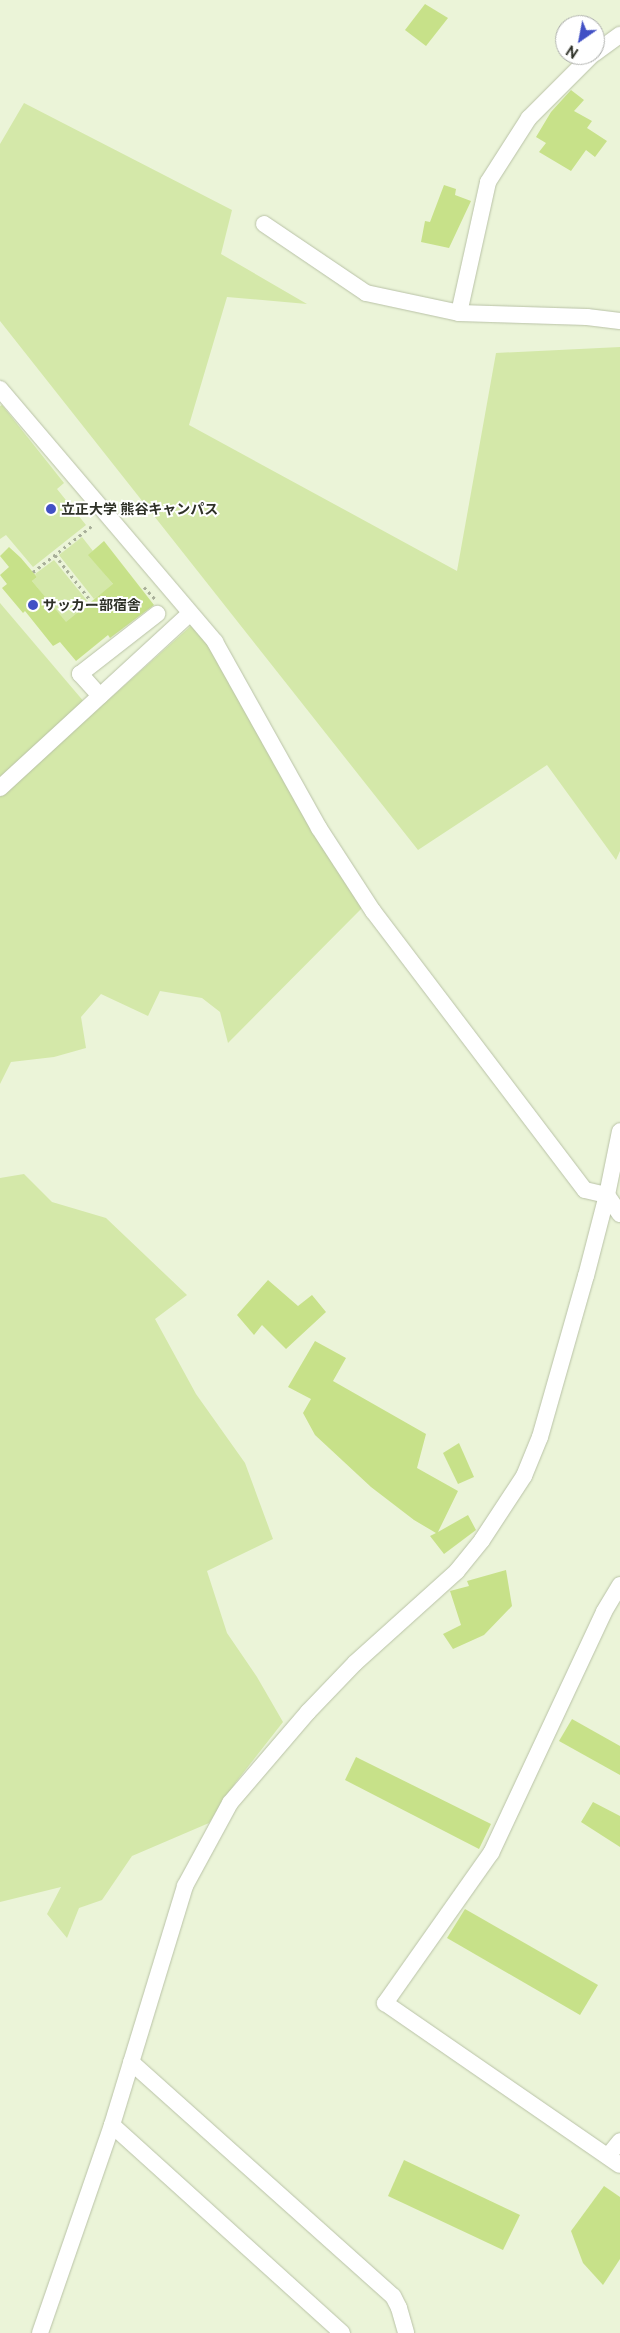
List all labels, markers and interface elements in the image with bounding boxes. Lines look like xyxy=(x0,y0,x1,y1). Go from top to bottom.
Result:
north arrow xyxy=(555,15,605,65)
text: N xyxy=(564,42,581,61)
place label: 立正大学 熊谷キャンパス xyxy=(61,501,218,517)
marker: 立正大学 熊谷キャンパス xyxy=(45,503,57,515)
place label: サッカー部宿舎 xyxy=(43,597,141,613)
marker: サッカー部宿舎 xyxy=(27,599,39,611)

